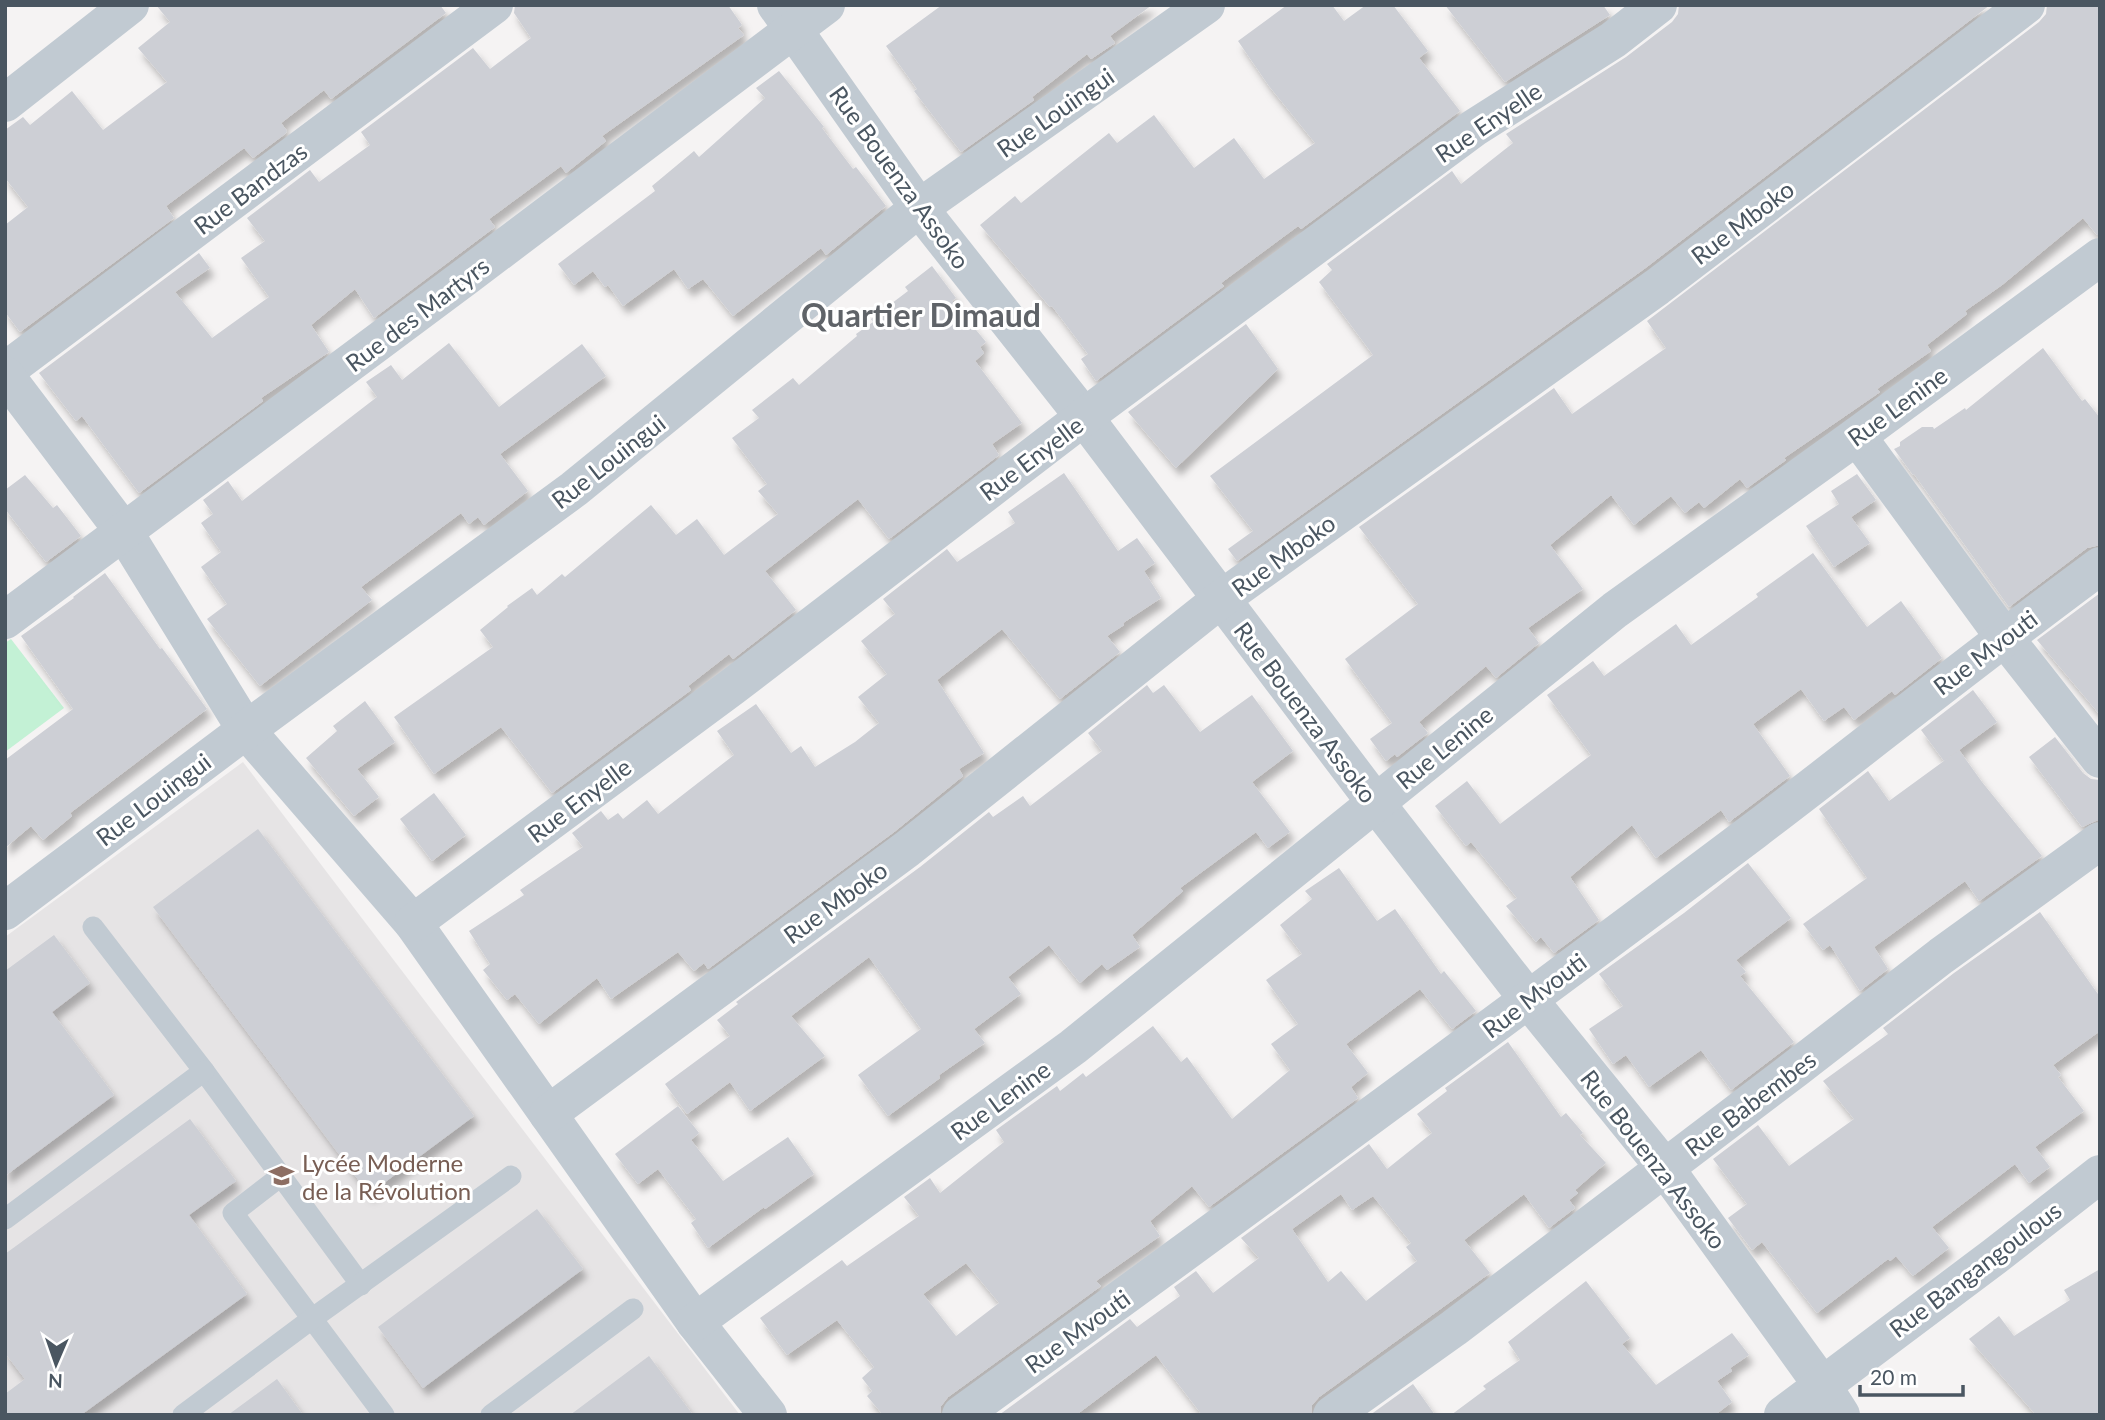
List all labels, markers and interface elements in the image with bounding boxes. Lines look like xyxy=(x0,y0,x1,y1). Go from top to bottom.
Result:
street label: Rue Louingui xyxy=(991,61,1119,163)
street label: Rue Enyelle xyxy=(1429,76,1547,168)
street label: Rue Bouenza Assoko xyxy=(824,80,976,274)
street label: Rue Bandzas xyxy=(188,136,312,240)
street label: Rue Mboko xyxy=(1685,174,1799,270)
street label: Rue des Martyrs xyxy=(340,251,494,377)
district label: Quartier Dimaud xyxy=(801,295,1041,334)
street label: Rue Lenine xyxy=(1842,360,1952,452)
street label: Rue Louingui xyxy=(546,408,670,514)
street label: Rue Enyelle xyxy=(974,410,1088,506)
street label: Rue Mboko xyxy=(1226,508,1340,602)
street label: Rue Mvouti xyxy=(1927,604,2043,700)
street label: Rue Bouenza Assoko xyxy=(1229,616,1383,808)
street label: Rue Lenine xyxy=(1390,699,1498,795)
street label: Rue Louingui xyxy=(90,747,216,851)
street label: Rue Enyelle xyxy=(522,752,636,848)
street label: Rue Mboko xyxy=(778,855,892,949)
street label: Rue Mvouti xyxy=(1476,947,1592,1043)
street label: Rue Babembes xyxy=(1679,1044,1821,1162)
street label: Rue Lenine xyxy=(945,1054,1055,1146)
street label: Rue Bouenza Assoko xyxy=(1575,1064,1733,1254)
place label: Lycée Moderne de la Révolution xyxy=(302,1148,471,1205)
school or university icon: Lycée Moderne de la Révolution xyxy=(268,1162,296,1190)
street label: Rue Bangangoulous xyxy=(1883,1195,2067,1343)
street label: Rue Mvouti xyxy=(1019,1283,1135,1379)
north arrow xyxy=(21,1329,91,1399)
scale bar xyxy=(1860,1354,1963,1398)
text: 20 m xyxy=(1870,1364,1917,1389)
text: N xyxy=(48,1370,63,1393)

